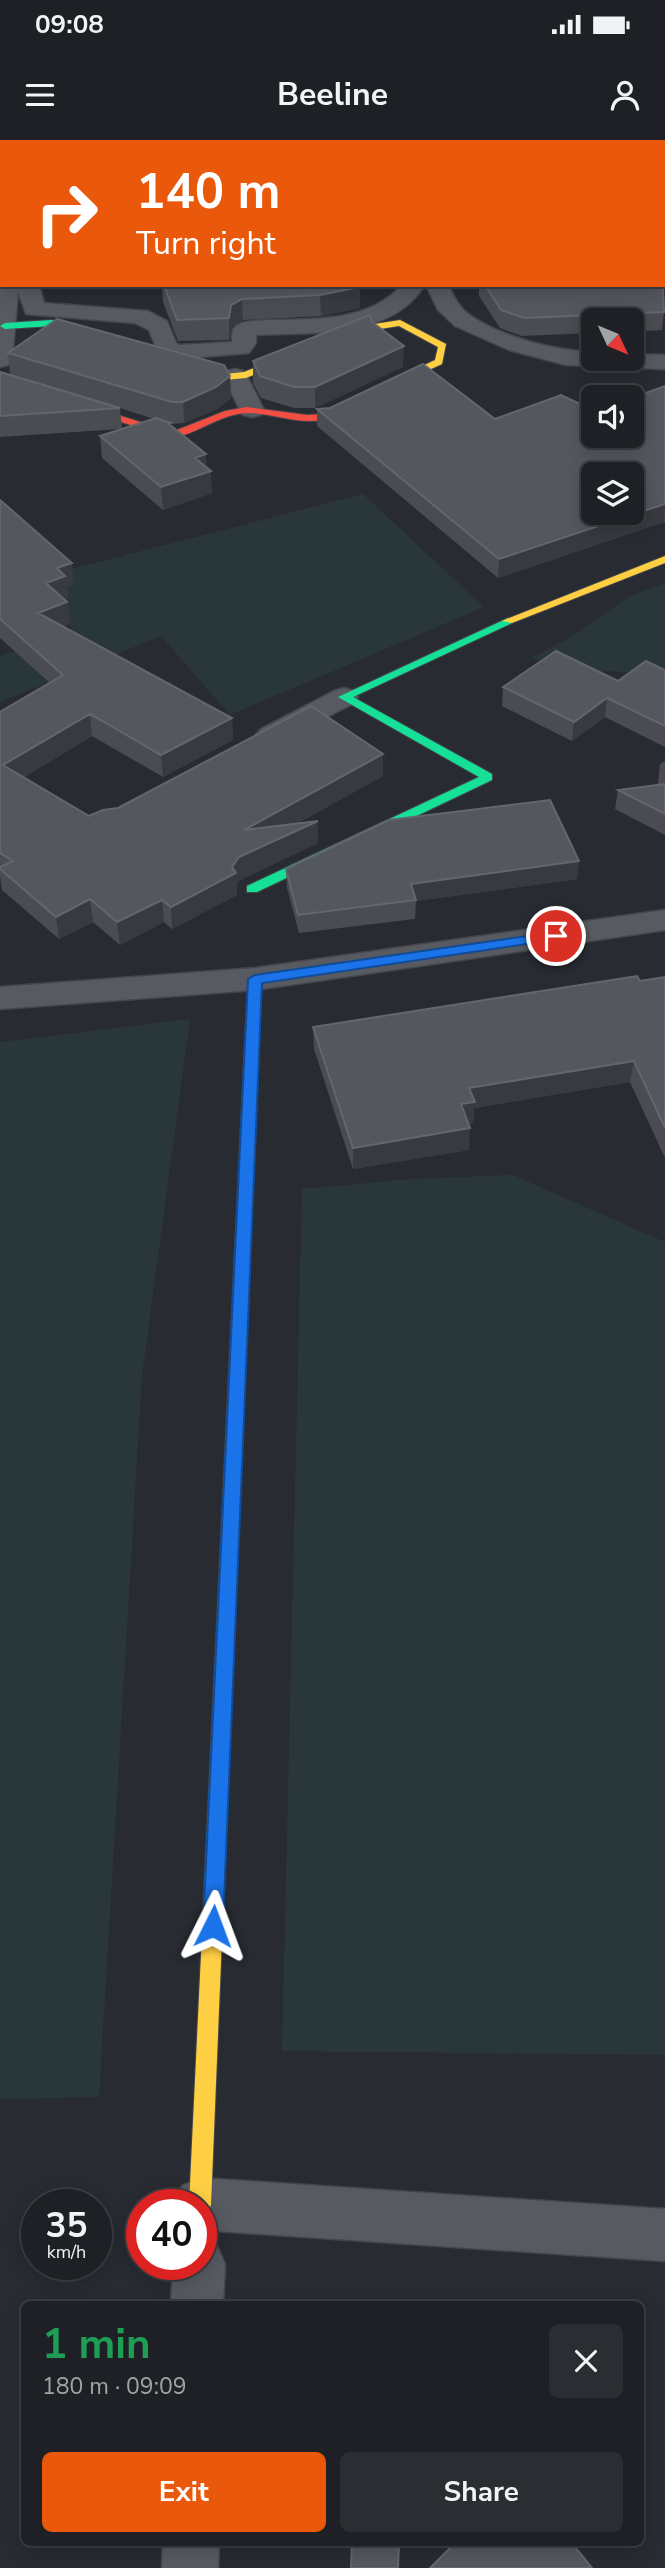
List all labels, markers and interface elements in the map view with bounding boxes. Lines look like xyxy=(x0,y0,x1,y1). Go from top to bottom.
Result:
text: 09:08 xyxy=(35,7,104,42)
text: Beeline xyxy=(277,73,388,116)
icon: menu xyxy=(21,76,59,114)
icon: person xyxy=(606,76,644,114)
text: 140 m xyxy=(136,158,280,225)
icon: right xyxy=(21,168,112,259)
text: Turn right xyxy=(136,222,276,265)
north arrow xyxy=(581,308,644,371)
map controls xyxy=(581,308,644,525)
button: sound xyxy=(581,385,644,448)
button: layers xyxy=(581,462,644,525)
pin xyxy=(526,906,586,966)
icon: arrive xyxy=(537,917,575,955)
position arrow xyxy=(176,1889,250,1963)
speed limit sign: 40 xyxy=(126,2189,217,2280)
text: 35 xyxy=(45,2202,88,2249)
text: km/h xyxy=(47,2240,86,2264)
text: 1 min xyxy=(42,2316,151,2373)
button: close xyxy=(549,2324,623,2398)
text: 180 m · 09:09 xyxy=(42,2371,187,2402)
button: Exit xyxy=(42,2452,326,2532)
button: Share xyxy=(340,2452,623,2532)

